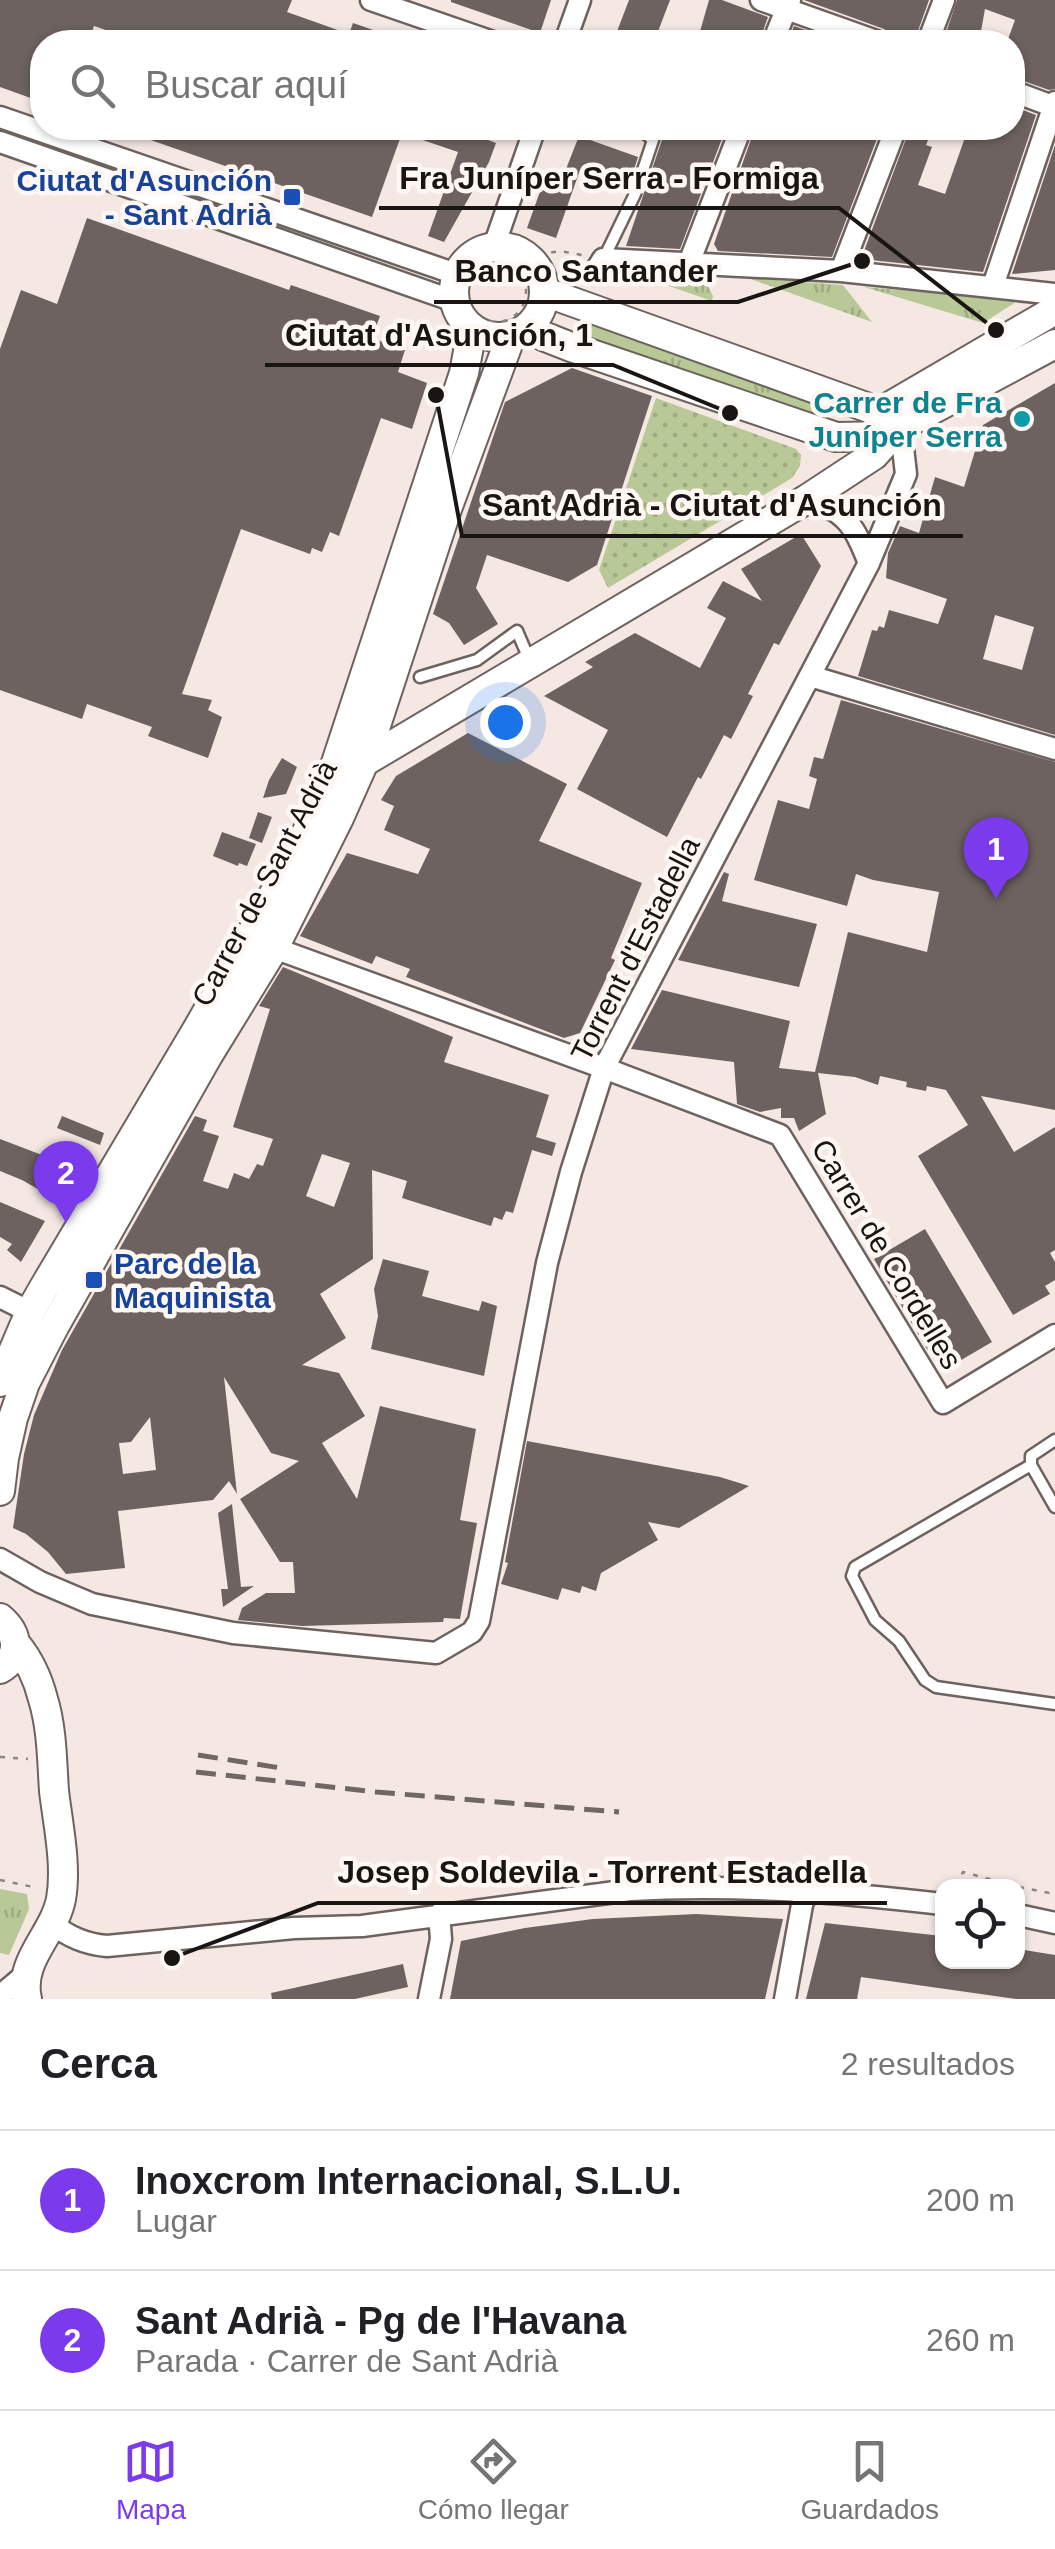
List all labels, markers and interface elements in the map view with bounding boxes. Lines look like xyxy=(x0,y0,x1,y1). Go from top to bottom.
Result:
search box xyxy=(30,30,1025,140)
icon: search xyxy=(65,58,120,113)
text: Buscar aquí xyxy=(145,64,348,106)
callout: Fra Juníper Serra - Formiga xyxy=(379,146,839,208)
text: Fra Juníper Serra - Formiga xyxy=(399,160,819,196)
place label: Ciutat d'Asunción - Sant Adrià xyxy=(17,164,272,231)
marker: Ciutat d'Asunción - Sant Adrià xyxy=(281,186,303,208)
callout: Banco Santander xyxy=(434,240,738,302)
text: Banco Santander xyxy=(454,253,718,289)
callout: Ciutat d'Asunción, 1 xyxy=(265,303,613,365)
text: Ciutat d'Asunción, 1 xyxy=(285,317,593,353)
place label: Carrer de Fra Juníper Serra xyxy=(809,386,1002,453)
marker: Carrer de Fra Juníper Serra xyxy=(1011,408,1033,430)
callout: Sant Adrià - Ciutat d'Asunción xyxy=(462,474,963,536)
text: Sant Adrià - Ciutat d'Asunción xyxy=(482,487,942,523)
your location xyxy=(480,697,531,748)
street label: Carrer de Sant Adrià xyxy=(185,754,343,1011)
pin: 1 xyxy=(964,816,1028,899)
street label: Torrent d'Estadella xyxy=(564,831,706,1067)
street label: Carrer de Cordelles xyxy=(805,1133,969,1375)
pin: 2 xyxy=(34,1140,98,1223)
place label: Parc de la Maquinista xyxy=(114,1247,271,1314)
marker: Parc de la Maquinista xyxy=(83,1269,105,1291)
callout: Josep Soldevila - Torrent Estadella xyxy=(318,1841,887,1903)
text: Josep Soldevila - Torrent Estadella xyxy=(337,1854,867,1890)
map controls xyxy=(935,1879,1025,1969)
button: locate xyxy=(935,1879,1025,1969)
text: Cerca xyxy=(40,2040,157,2087)
text: 2 resultados xyxy=(841,2046,1015,2082)
text: Inoxcrom Internacional, S.L.U. xyxy=(135,2160,682,2202)
text: 1 xyxy=(64,2182,81,2218)
text: 200 m xyxy=(926,2182,1015,2218)
text: Lugar xyxy=(135,2203,217,2239)
text: Sant Adrià - Pg de l'Havana xyxy=(135,2300,626,2342)
text: 2 xyxy=(64,2322,81,2358)
text: 260 m xyxy=(926,2322,1015,2358)
text: Parada · Carrer de Sant Adrià xyxy=(135,2343,558,2379)
tab: Mapa xyxy=(116,2434,186,2526)
tab: Cómo llegar xyxy=(418,2434,569,2526)
tab: Guardados xyxy=(801,2434,939,2526)

